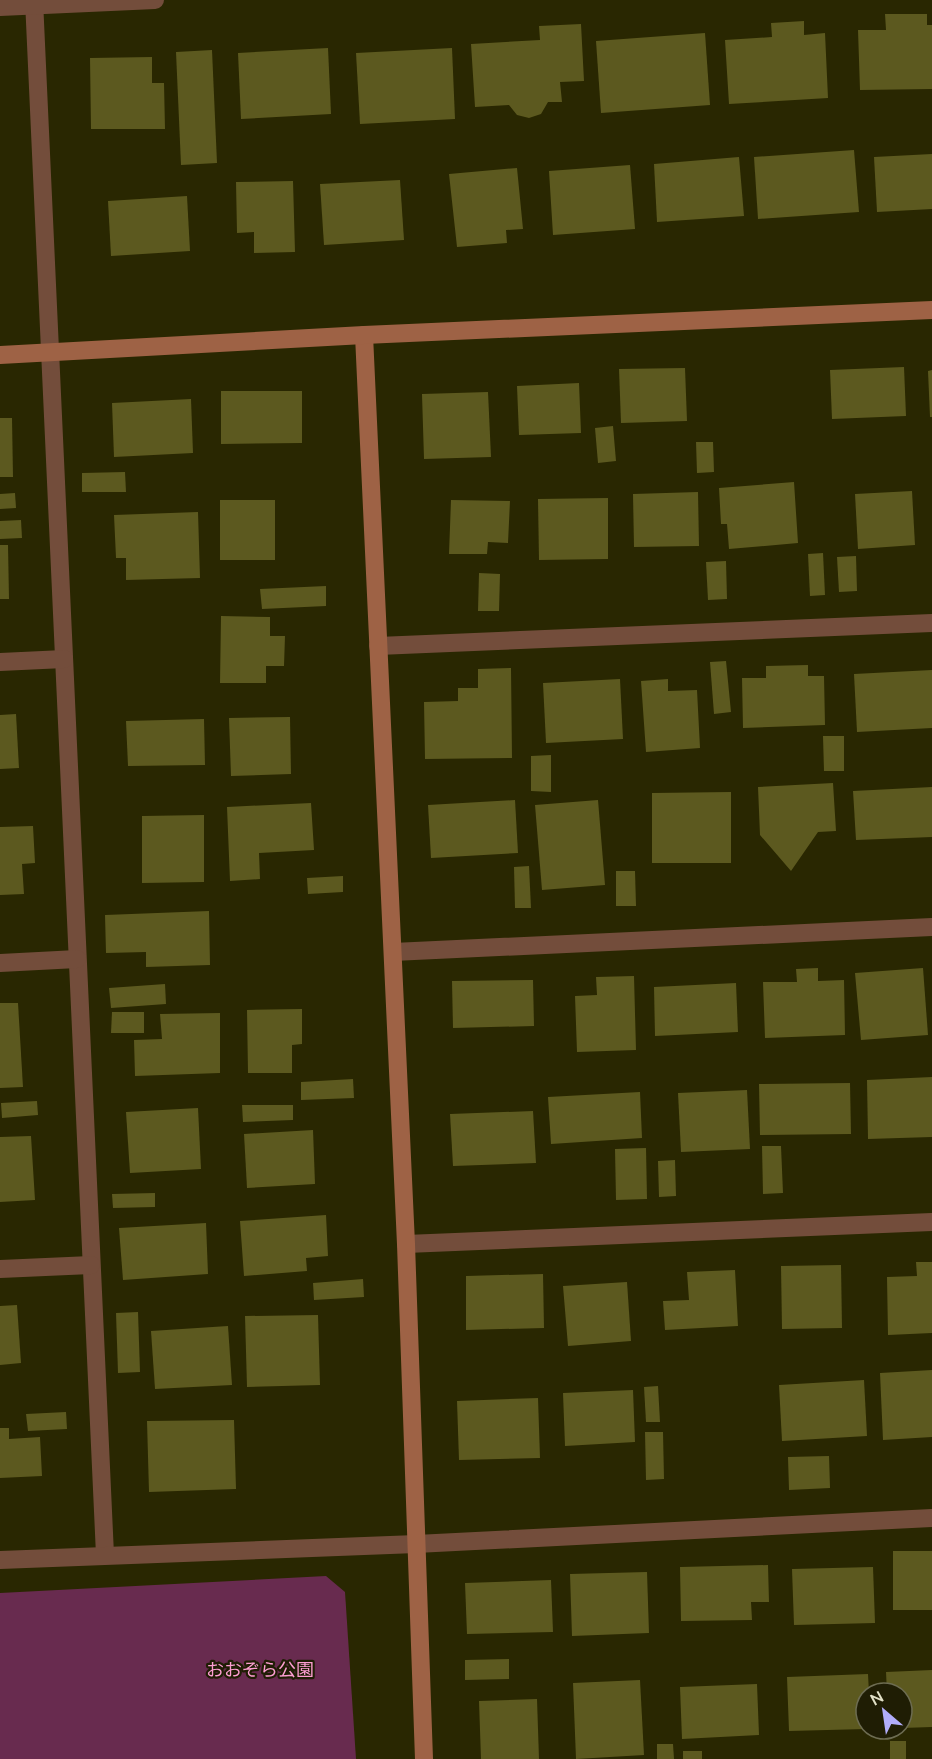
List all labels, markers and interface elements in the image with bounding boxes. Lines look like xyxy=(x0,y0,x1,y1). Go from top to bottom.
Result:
park label: おおぞら公園 xyxy=(206,1658,314,1681)
north arrow xyxy=(854,1681,914,1741)
text: N xyxy=(867,1686,887,1710)

